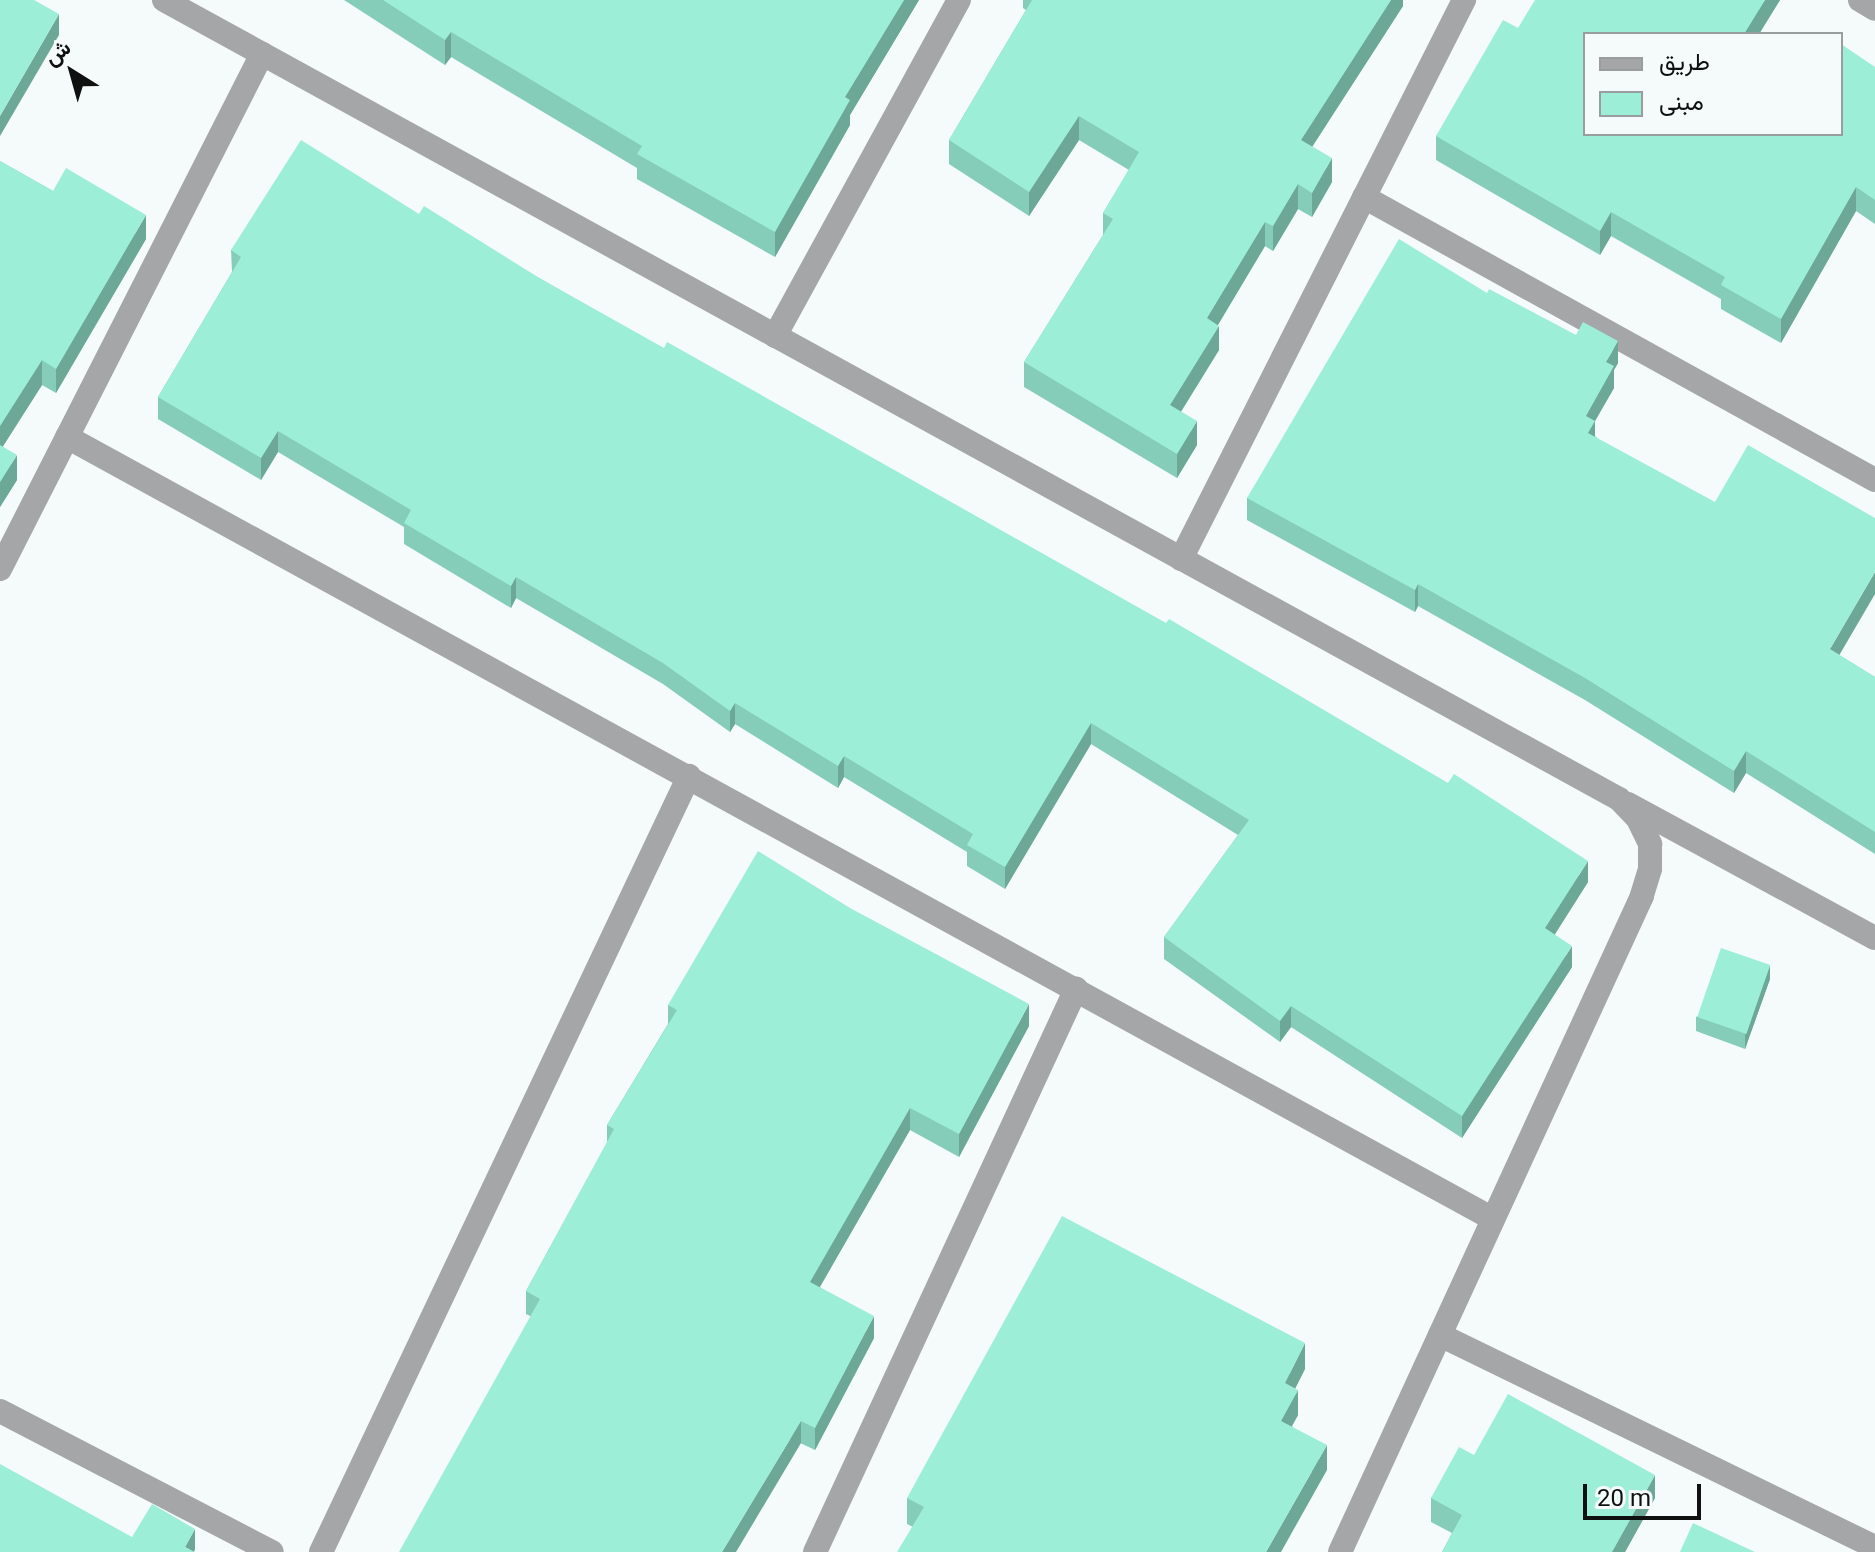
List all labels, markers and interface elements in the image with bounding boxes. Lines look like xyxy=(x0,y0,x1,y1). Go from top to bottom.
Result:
north arrow xyxy=(32,32,112,112)
legend xyxy=(1583,32,1843,136)
text: ش xyxy=(39,34,75,70)
text: طريق xyxy=(1659,48,1710,76)
text: مبنى xyxy=(1659,88,1704,116)
scale bar xyxy=(1587,1468,1705,1518)
text: 20 m xyxy=(1597,1484,1651,1512)

